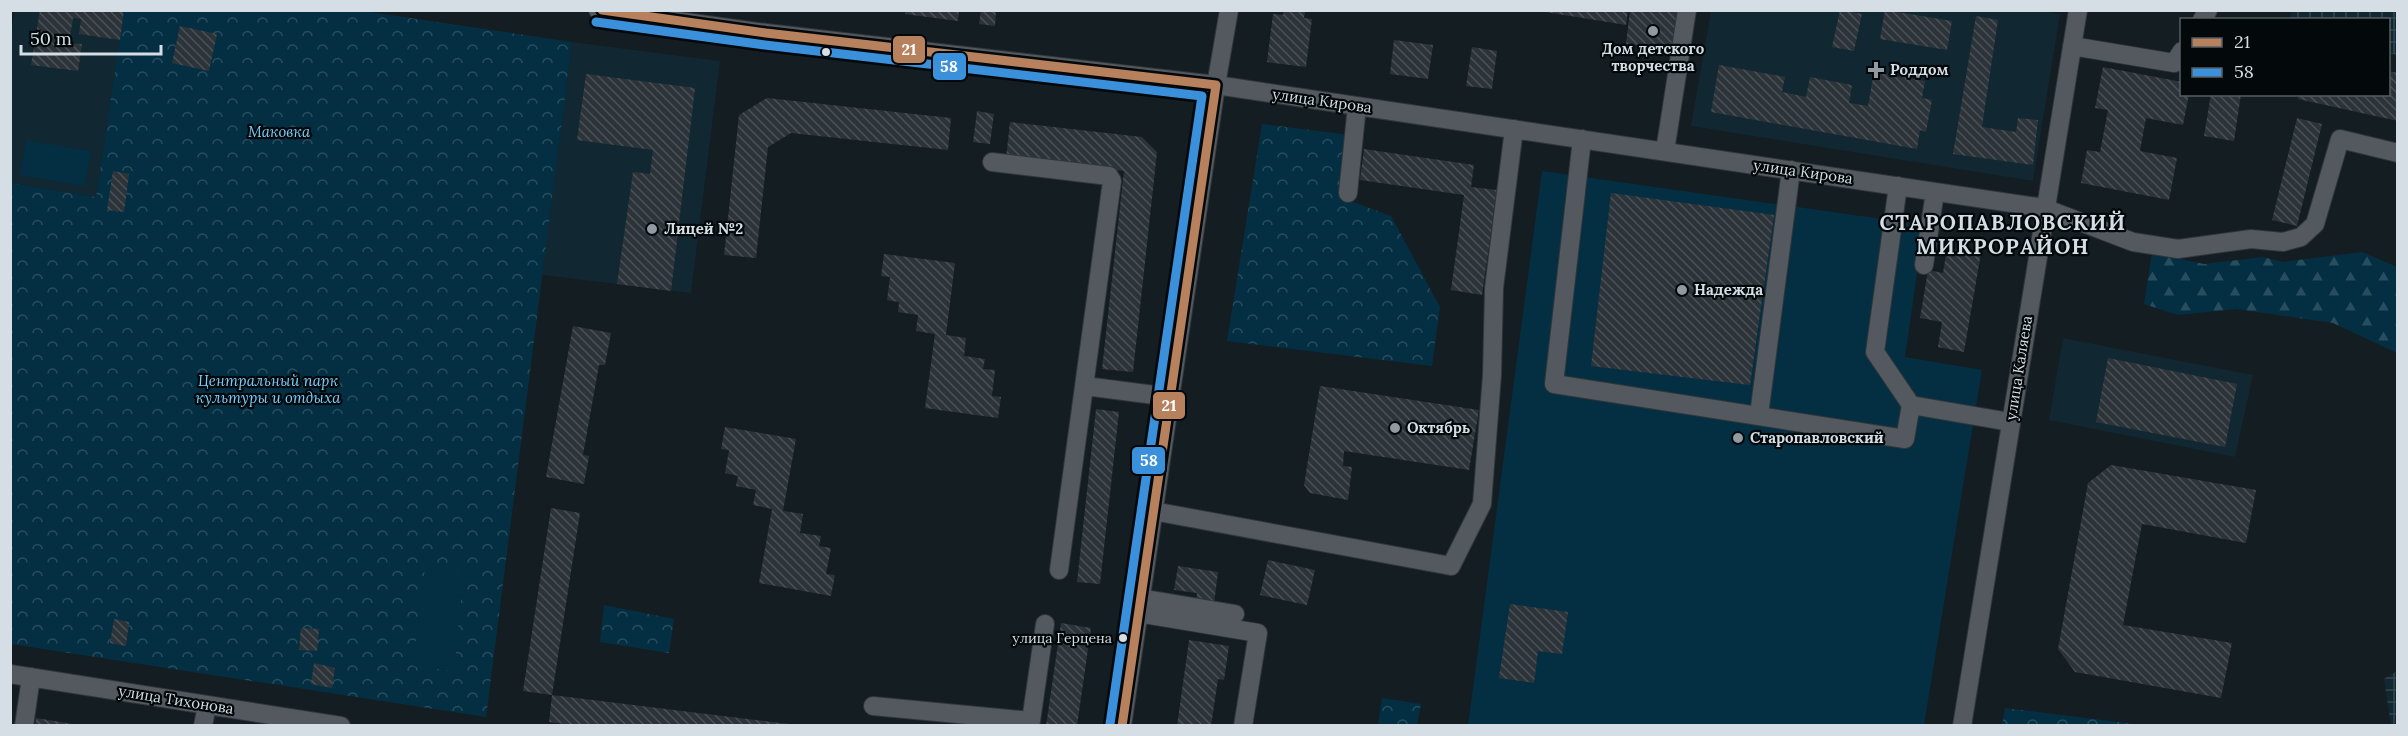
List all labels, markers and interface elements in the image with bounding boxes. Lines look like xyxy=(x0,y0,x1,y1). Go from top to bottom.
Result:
scale bar xyxy=(21,18,160,56)
legend xyxy=(2180,18,2390,96)
marker: Дом детского творчества xyxy=(1646,24,1660,38)
text: 50 m xyxy=(30,27,72,50)
text: 21 xyxy=(2234,30,2250,53)
line badge: 21 xyxy=(892,35,926,64)
text: 21 xyxy=(901,39,917,59)
place label: Дом детского творчества xyxy=(1602,39,1705,75)
unlabelled marker xyxy=(820,46,832,58)
line badge: 58 xyxy=(932,52,967,81)
text: 58 xyxy=(940,56,958,76)
place label: Роддом xyxy=(1890,60,1949,79)
text: 58 xyxy=(2234,60,2254,83)
marker: Роддом xyxy=(1867,61,1885,79)
street label: улица Кирова xyxy=(1271,84,1373,117)
park label: Маковка xyxy=(248,122,311,141)
street label: улица Кирова xyxy=(1752,155,1854,188)
district label: СТАРОПАВЛОВСКИЙ МИКРОРАЙОН xyxy=(1879,209,2127,260)
place label: Лицей №2 xyxy=(664,219,743,238)
marker: Лицей №2 xyxy=(645,222,659,236)
place label: Надежда xyxy=(1694,280,1763,299)
marker: Надежда xyxy=(1675,283,1689,297)
street label: улица Каляева xyxy=(2001,314,2036,422)
park label: Центральный парк культуры и отдыха xyxy=(196,371,341,407)
line badge: 21 xyxy=(1152,391,1186,420)
text: 21 xyxy=(1161,395,1177,415)
place label: Октябрь xyxy=(1407,418,1470,437)
marker: Октябрь xyxy=(1388,421,1402,435)
place label: Старопавловский xyxy=(1750,428,1884,447)
marker: Старопавловский xyxy=(1731,431,1745,445)
line badge: 58 xyxy=(1131,446,1166,475)
text: 58 xyxy=(1140,450,1158,470)
place label: улица Герцена xyxy=(1012,629,1112,647)
marker: улица Герцена xyxy=(1117,632,1129,644)
street label: улица Тихонова xyxy=(117,681,235,718)

